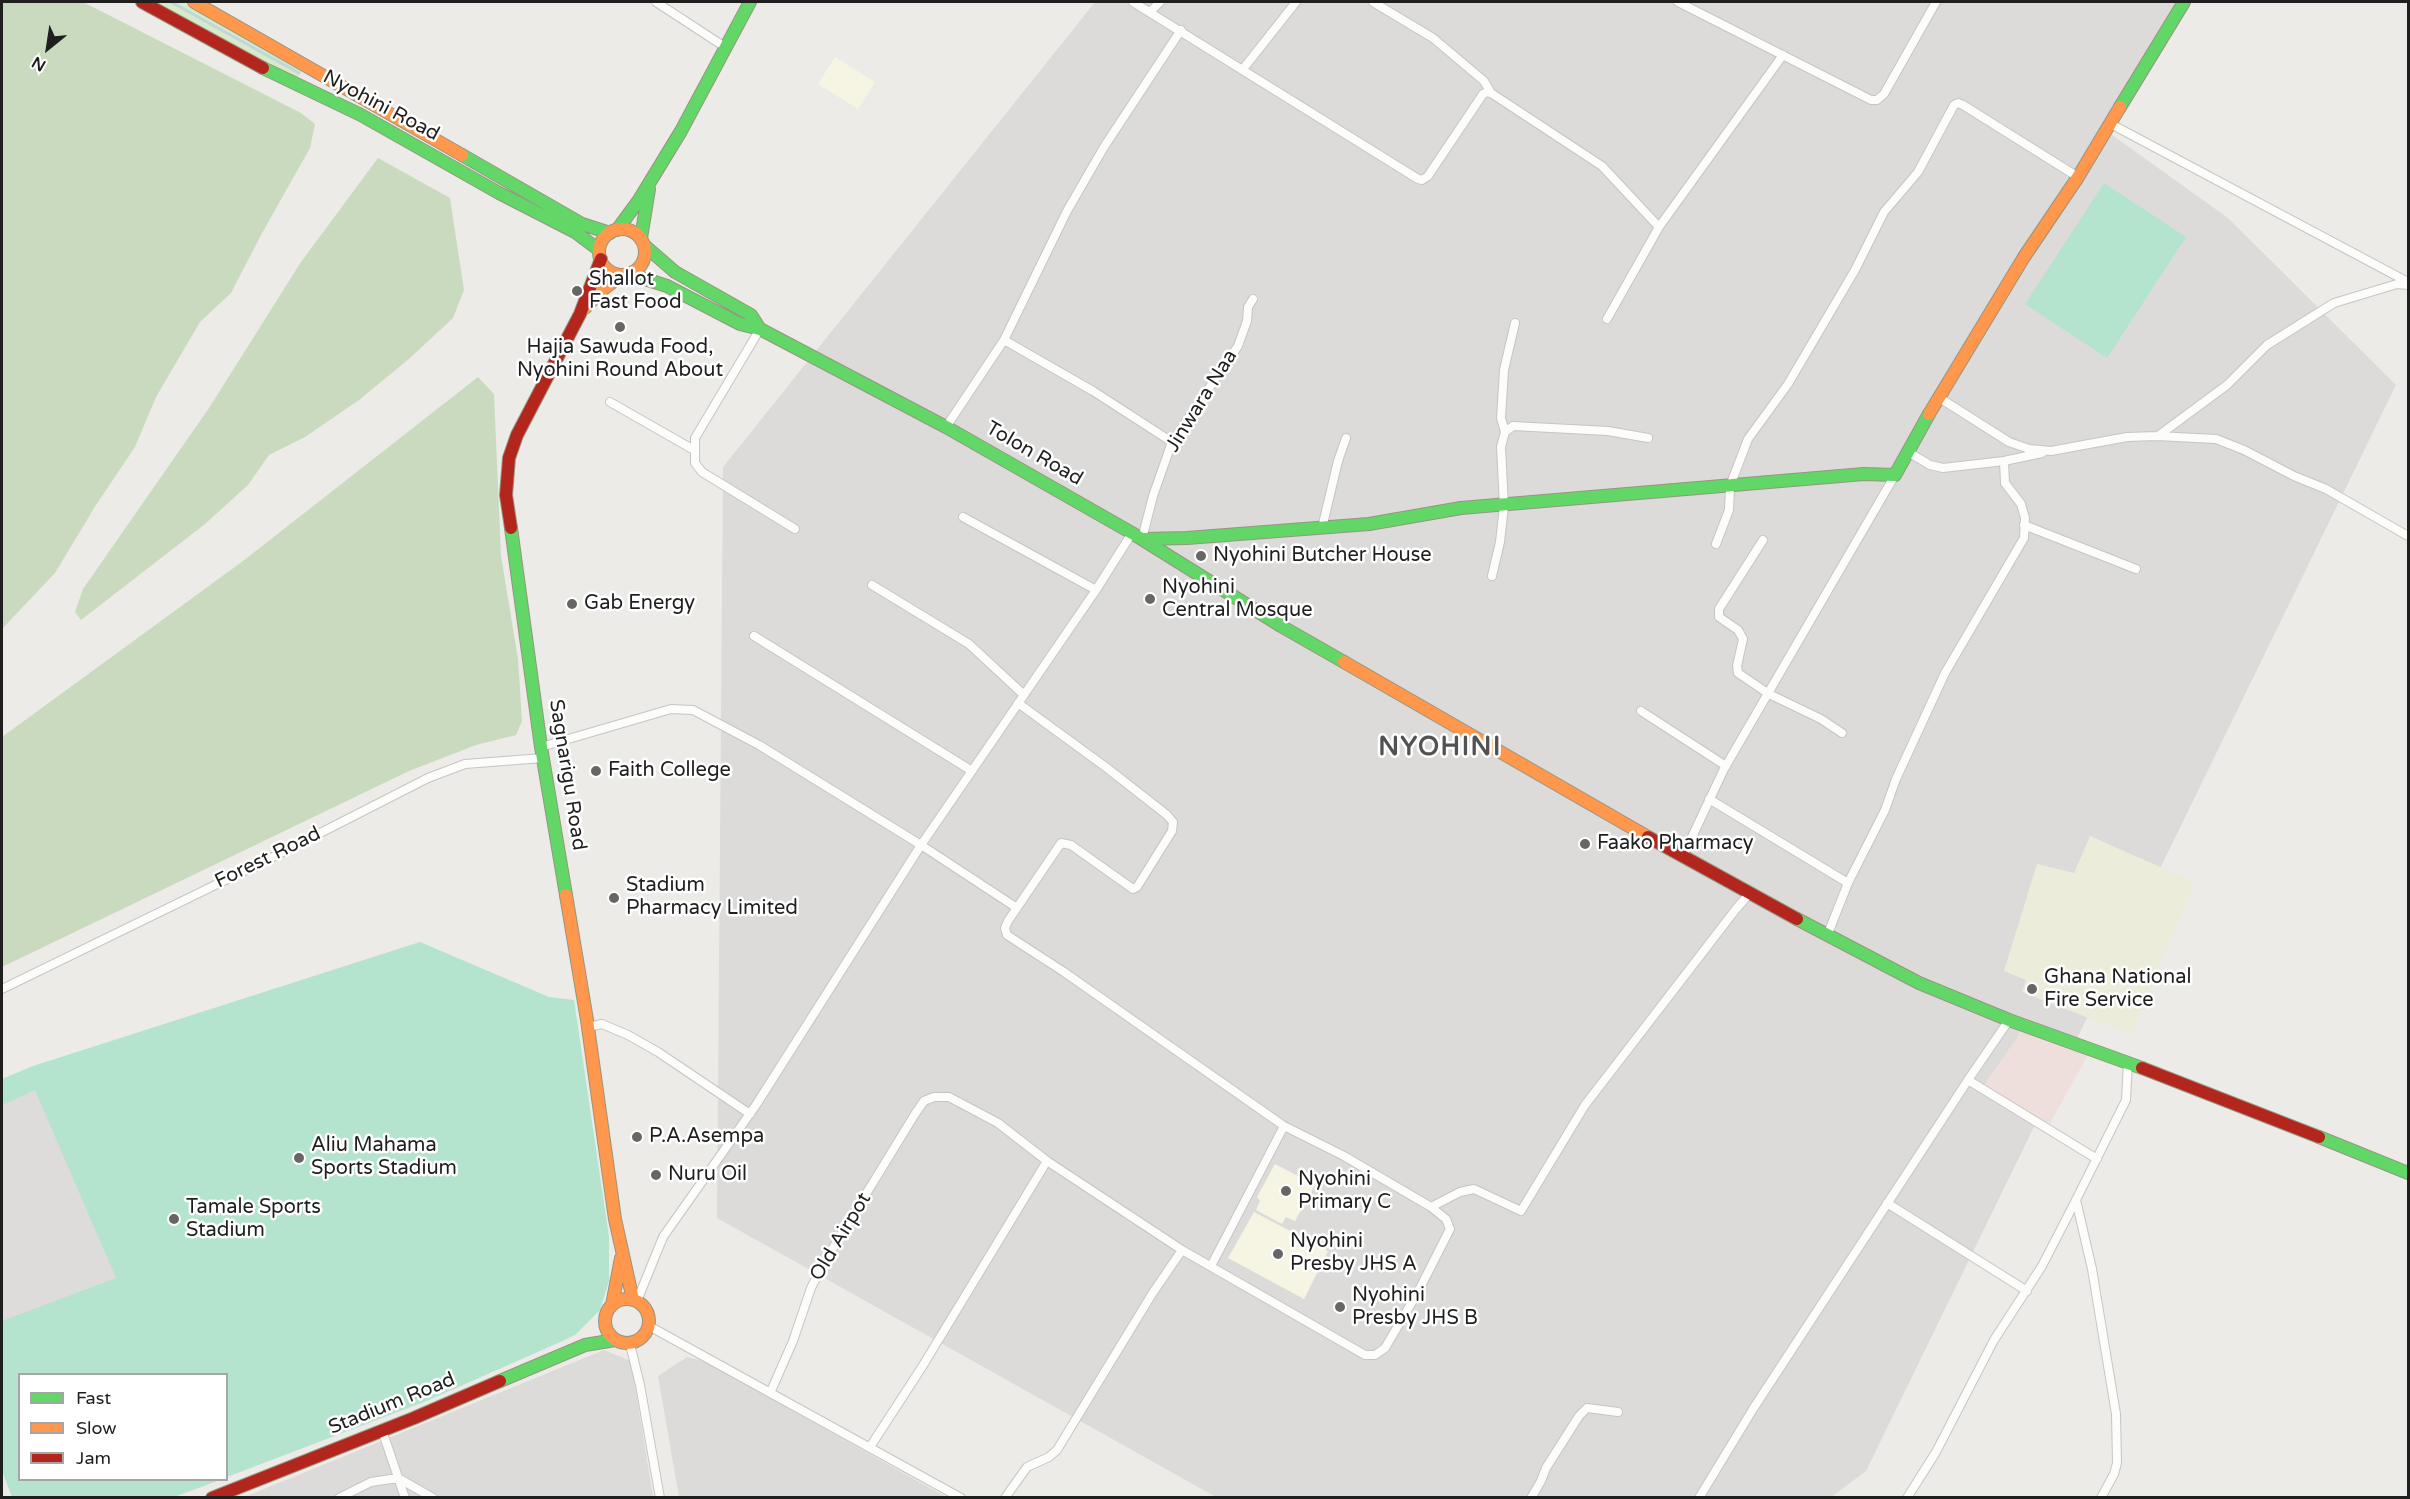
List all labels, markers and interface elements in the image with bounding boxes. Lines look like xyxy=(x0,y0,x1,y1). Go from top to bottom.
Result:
north arrow xyxy=(18,18,78,78)
text: N xyxy=(28,52,50,75)
street label: Nyohini Road xyxy=(319,65,443,147)
place label: Shallot Fast Food xyxy=(589,268,682,315)
marker: Shallot Fast Food xyxy=(570,284,584,298)
marker: Hajia Sawuda Food, Nyohini Round About xyxy=(613,320,627,334)
place label: Hajia Sawuda Food, Nyohini Round About xyxy=(517,336,723,383)
street label: Jinwara Naa xyxy=(1161,345,1243,457)
street label: Tolon Road xyxy=(981,417,1087,491)
place label: Nyohini Butcher House xyxy=(1213,544,1432,568)
marker: Nyohini Butcher House xyxy=(1194,549,1208,563)
place label: Nyohini Central Mosque xyxy=(1162,576,1312,623)
place label: Gab Energy xyxy=(584,592,695,616)
marker: Nyohini Central Mosque xyxy=(1143,592,1157,606)
marker: Gab Energy xyxy=(565,597,579,611)
street label: Sagnarigu Road xyxy=(543,698,591,852)
district label: NYOHINI xyxy=(1378,732,1502,764)
place label: Faith College xyxy=(608,759,731,783)
marker: Faith College xyxy=(589,764,603,778)
street label: Forest Road xyxy=(211,822,325,894)
place label: Faako Pharmacy xyxy=(1597,832,1754,856)
marker: Faako Pharmacy xyxy=(1578,837,1592,851)
place label: Stadium Pharmacy Limited xyxy=(626,874,798,921)
marker: Stadium Pharmacy Limited xyxy=(607,891,621,905)
place label: Ghana National Fire Service xyxy=(2044,966,2191,1013)
marker: Ghana National Fire Service xyxy=(2025,982,2039,996)
place label: P.A.Asempa xyxy=(649,1125,764,1149)
marker: P.A.Asempa xyxy=(630,1130,644,1144)
place label: Aliu Mahama Sports Stadium xyxy=(311,1134,457,1181)
marker: Aliu Mahama Sports Stadium xyxy=(292,1151,306,1165)
place label: Nuru Oil xyxy=(668,1163,747,1187)
marker: Nuru Oil xyxy=(649,1168,663,1182)
place label: Nyohini Primary C xyxy=(1298,1168,1391,1215)
marker: Nyohini Primary C xyxy=(1279,1184,1293,1198)
street label: Old Airpot xyxy=(805,1189,877,1285)
place label: Tamale Sports Stadium xyxy=(186,1196,321,1243)
marker: Tamale Sports Stadium xyxy=(167,1212,181,1226)
place label: Nyohini Presby JHS A xyxy=(1290,1230,1417,1277)
marker: Nyohini Presby JHS A xyxy=(1271,1247,1285,1261)
place label: Nyohini Presby JHS B xyxy=(1352,1284,1478,1331)
marker: Nyohini Presby JHS B xyxy=(1333,1300,1347,1314)
street label: Stadium Road xyxy=(325,1368,459,1440)
legend xyxy=(18,1373,228,1481)
text: Fast xyxy=(76,1387,111,1409)
text: Slow xyxy=(76,1417,117,1439)
text: Jam xyxy=(76,1447,111,1469)

